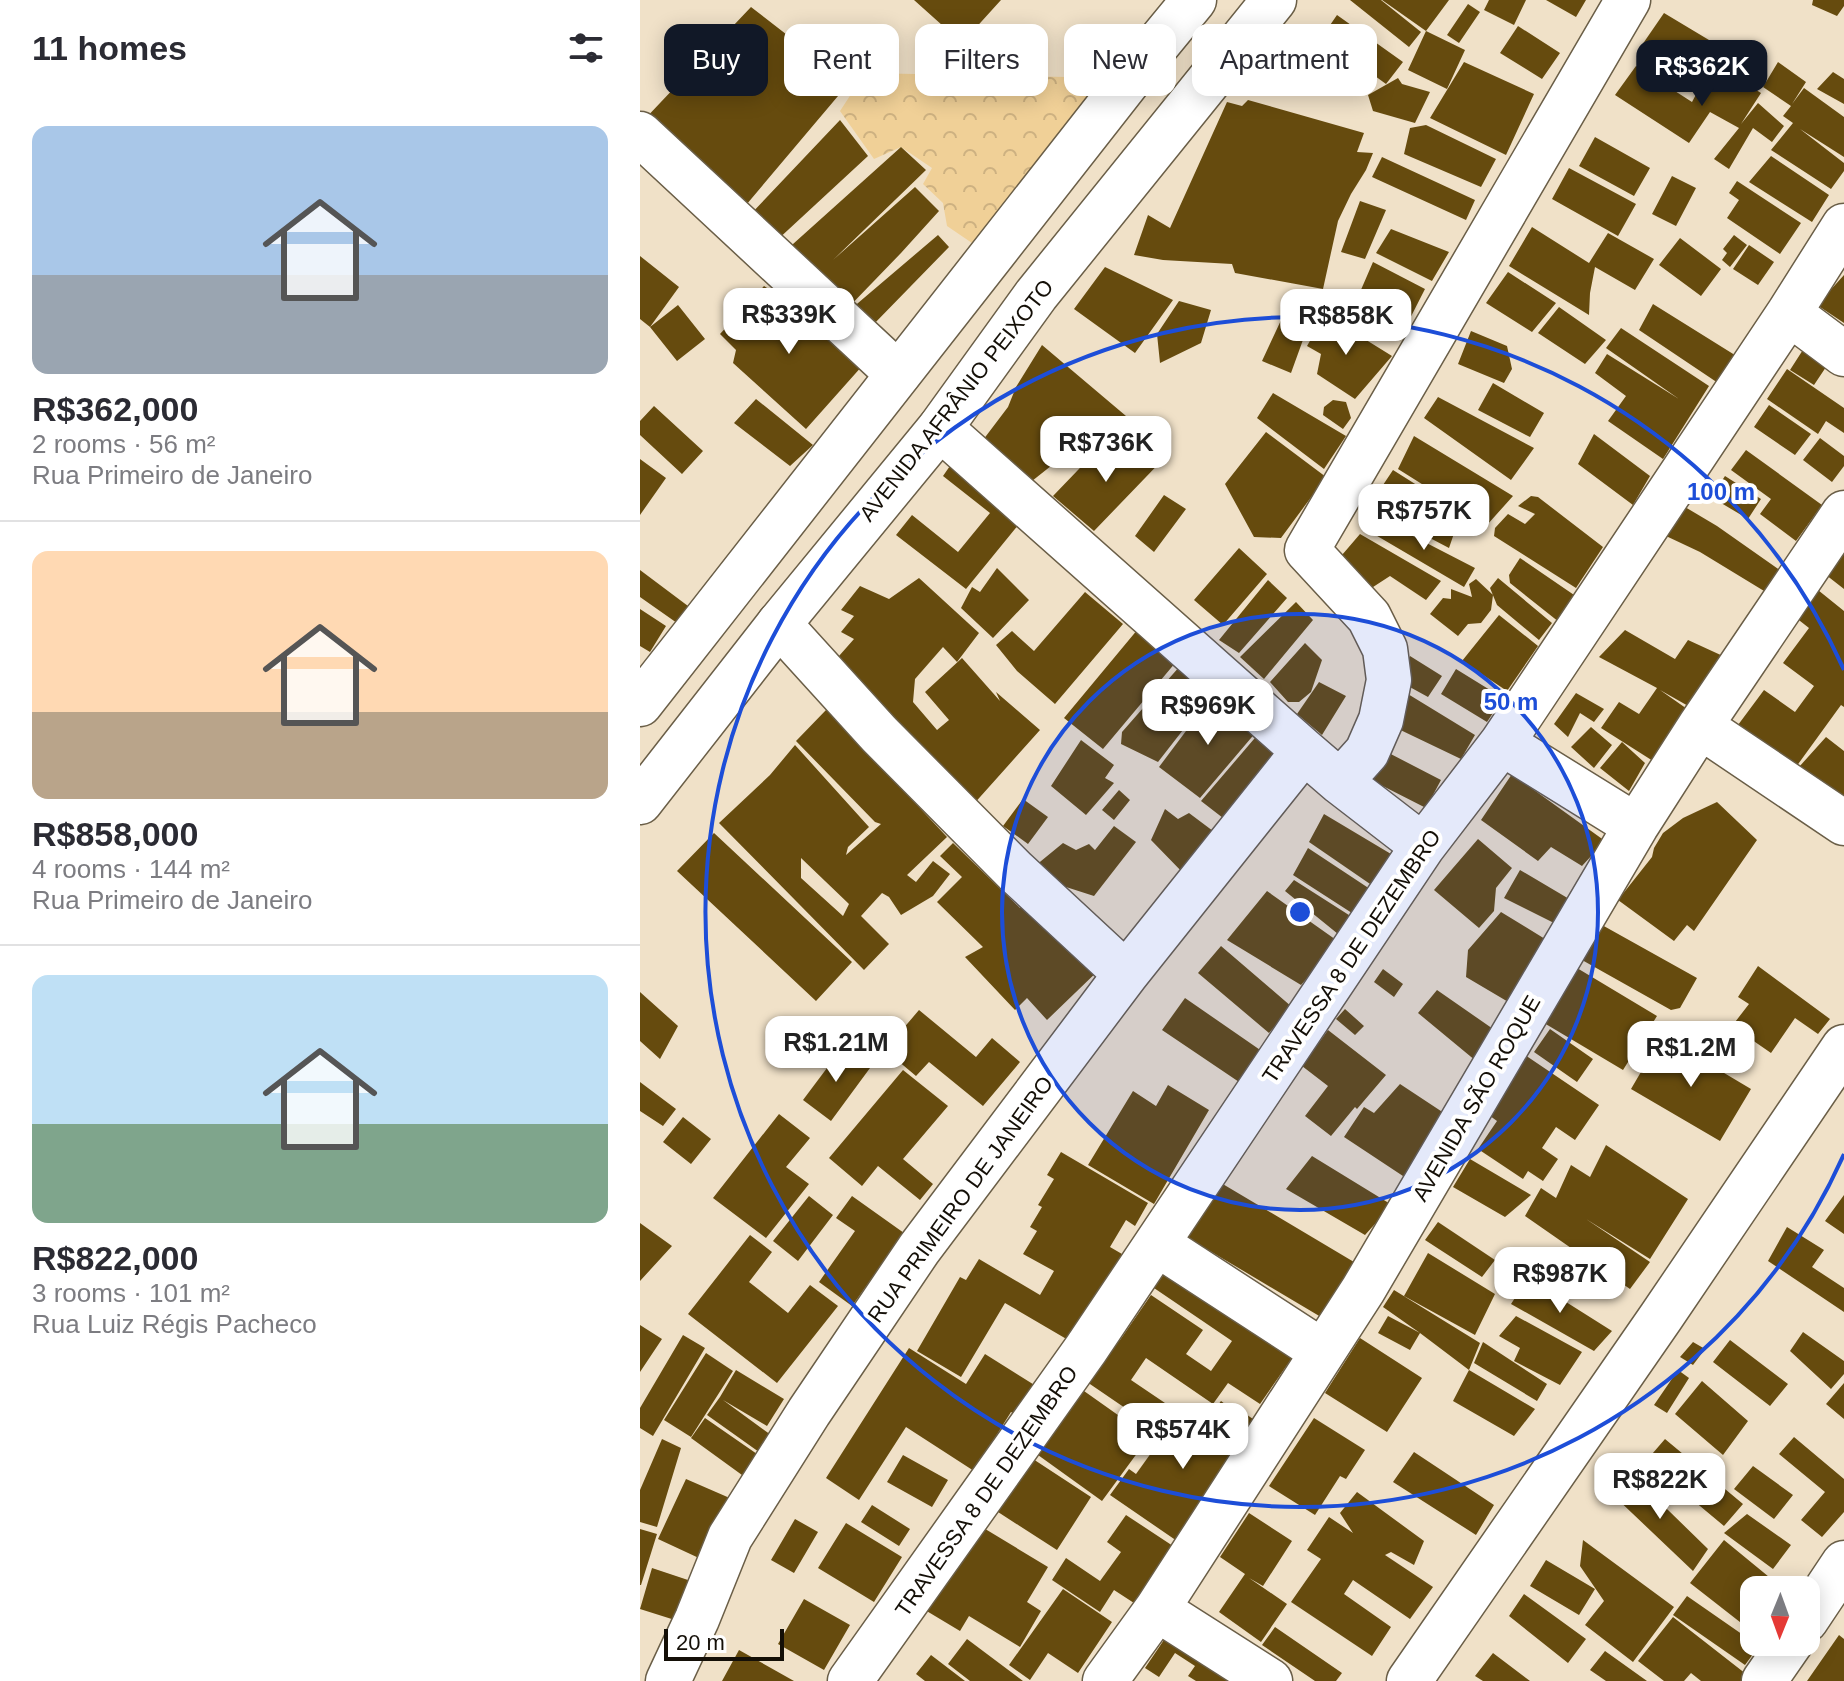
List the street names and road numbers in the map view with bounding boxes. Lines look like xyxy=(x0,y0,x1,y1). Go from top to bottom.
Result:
street label: AVENIDA AFRÂNIO PEIXOTO xyxy=(854,274,1059,526)
street label: TRAVESSA 8 DE DEZEMBRO xyxy=(1257,825,1446,1088)
street label: AVENIDA SÃO ROQUE xyxy=(1407,991,1546,1205)
street label: RUA PRIMEIRO DE JANEIRO xyxy=(863,1071,1058,1327)
street label: TRAVESSA 8 DE DEZEMBRO xyxy=(890,1361,1083,1621)

